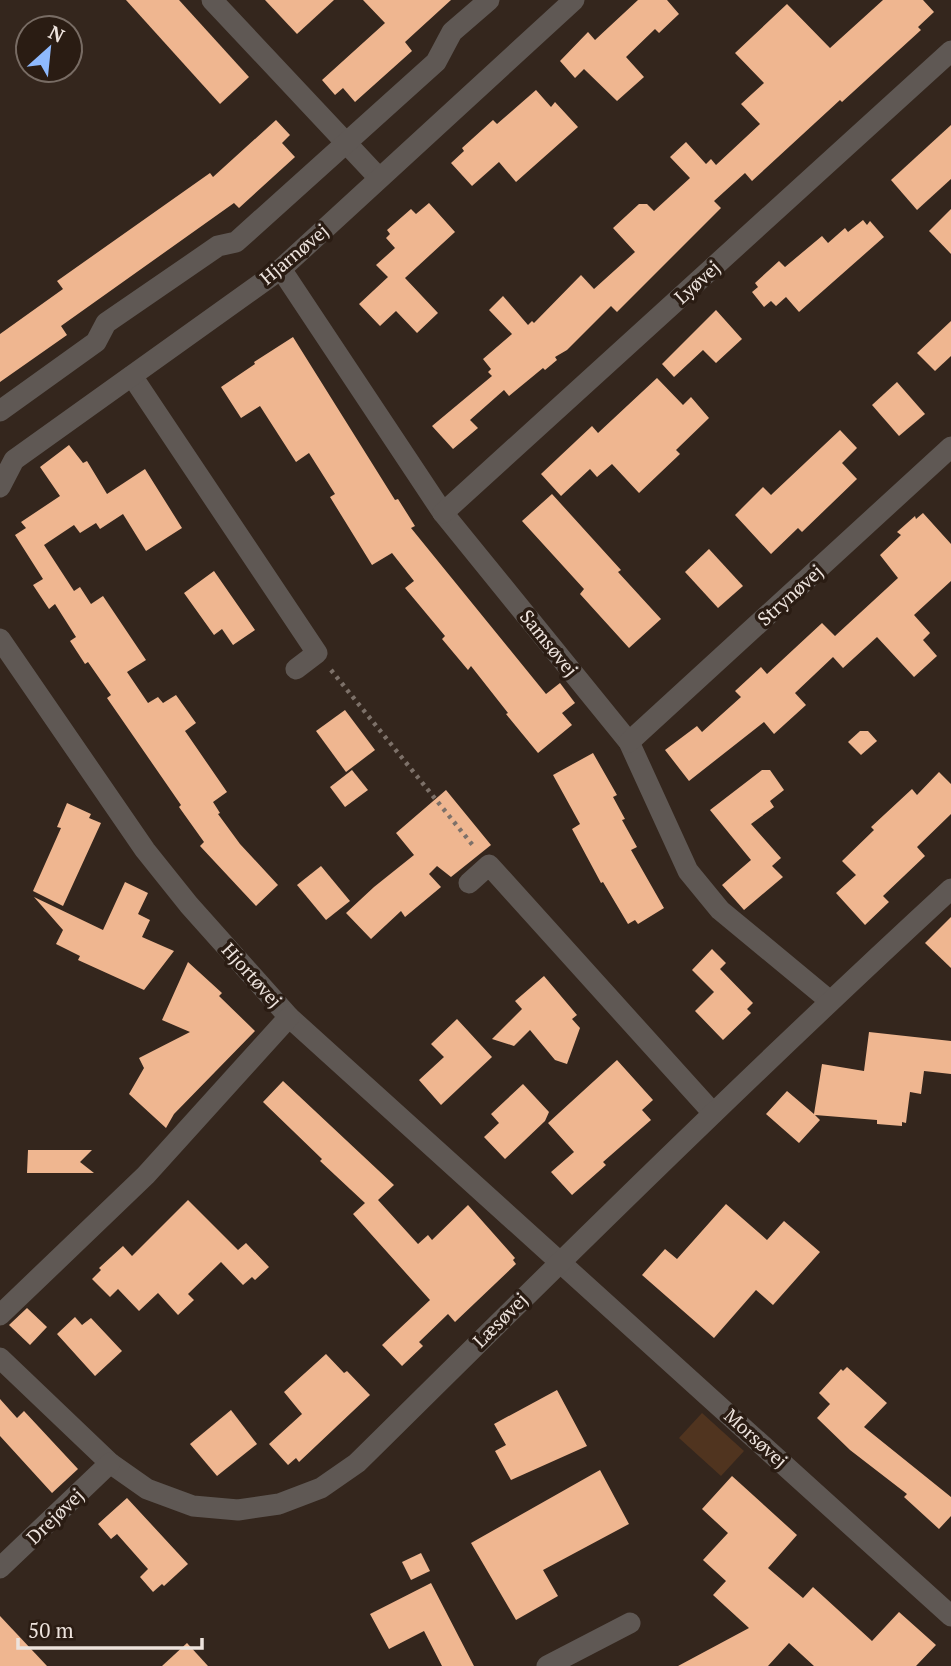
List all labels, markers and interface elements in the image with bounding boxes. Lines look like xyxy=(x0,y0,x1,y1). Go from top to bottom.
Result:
north arrow xyxy=(14,14,84,84)
text: N xyxy=(45,19,70,48)
street label: Hjarnøvej xyxy=(254,218,333,290)
street label: Lyøvej xyxy=(669,255,725,309)
street label: Strynøvej xyxy=(751,559,828,631)
street label: Samsøvej xyxy=(515,604,584,681)
street label: Hjortøvej xyxy=(217,937,288,1012)
street label: Læsøvej xyxy=(467,1287,533,1353)
street label: Morsøvej xyxy=(719,1403,793,1473)
street label: Drejøvej xyxy=(21,1482,89,1549)
scale bar xyxy=(18,1606,201,1650)
text: 50 m xyxy=(28,1616,74,1644)

